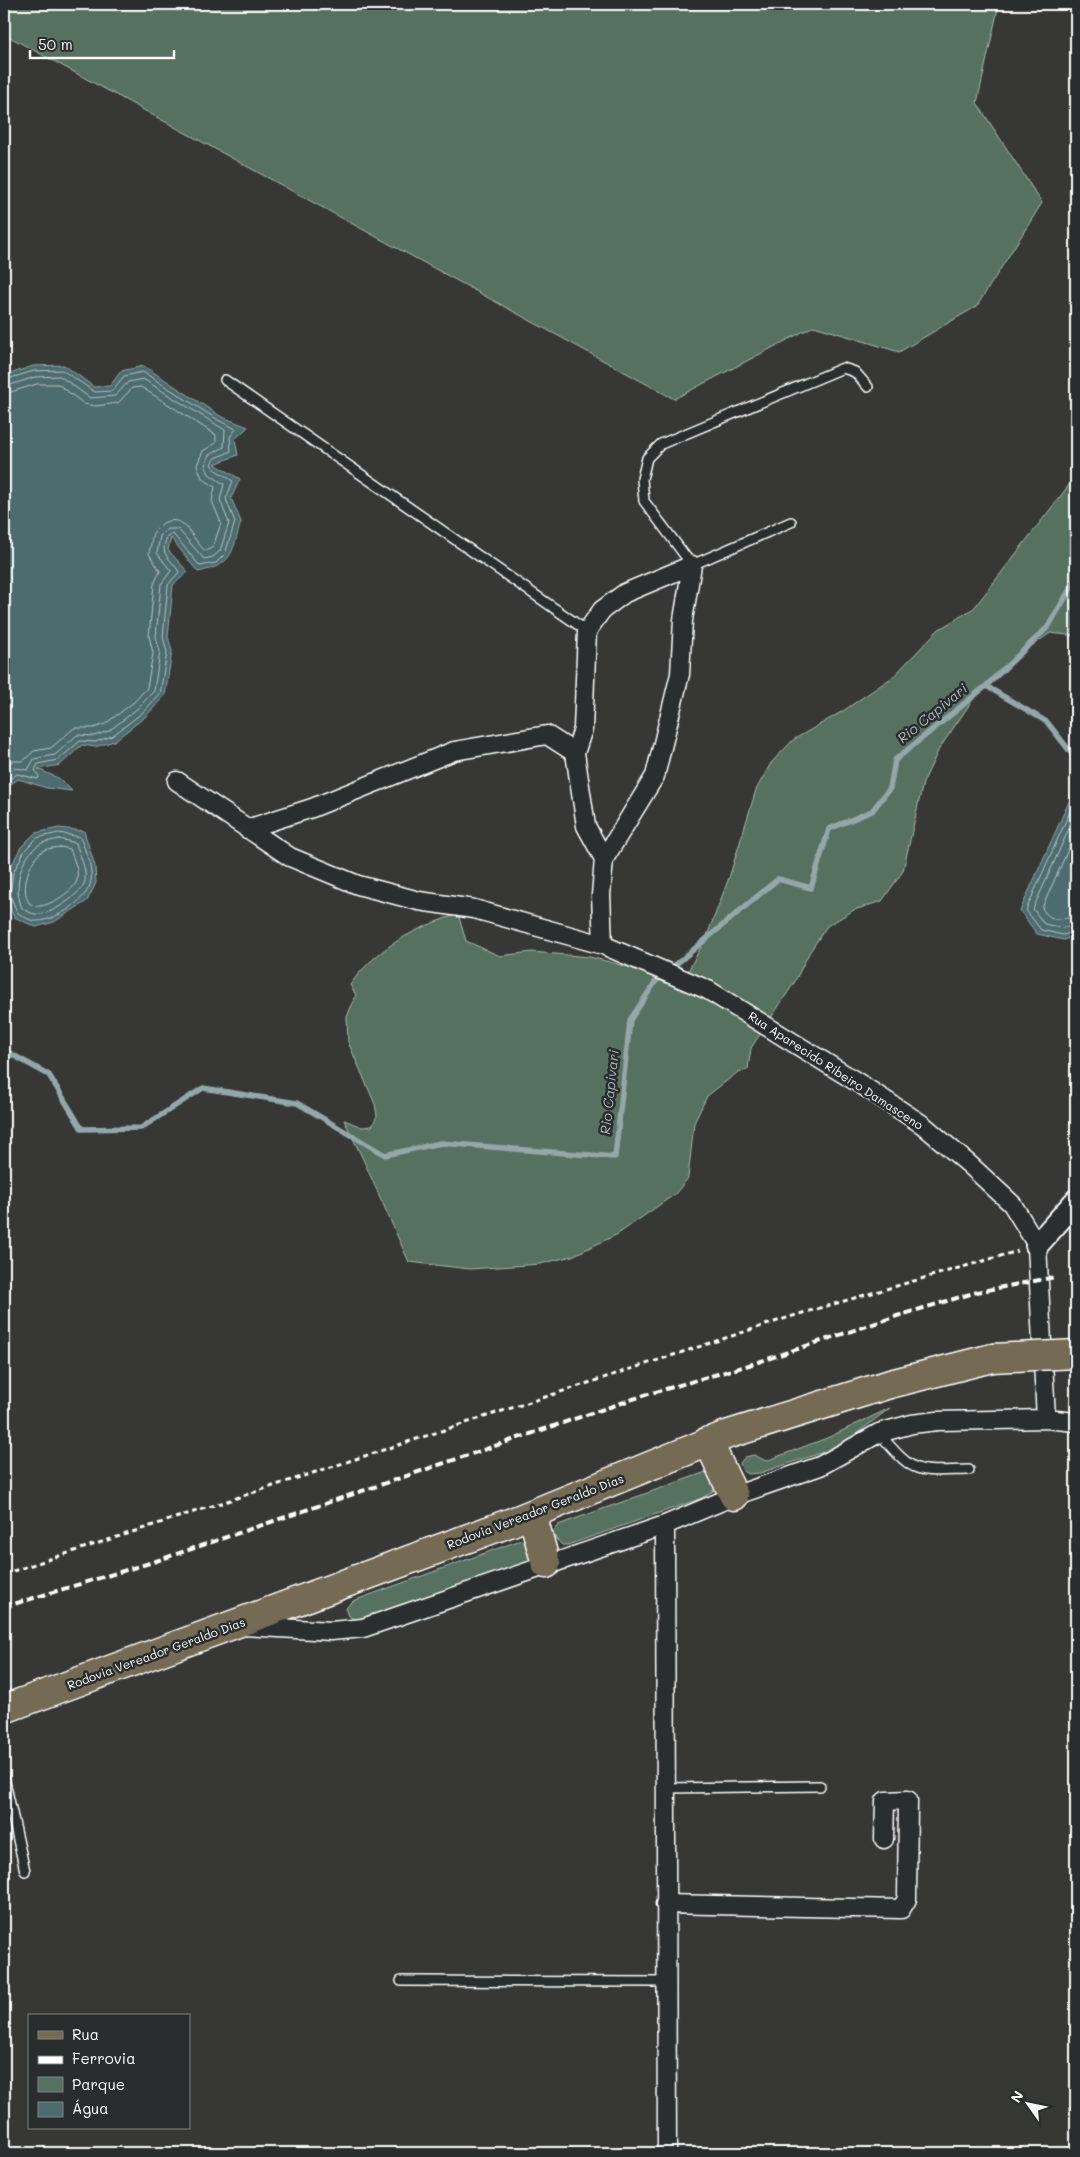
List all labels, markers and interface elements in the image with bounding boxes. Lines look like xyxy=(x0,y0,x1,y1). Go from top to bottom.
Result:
scale bar xyxy=(30,28,174,60)
text: 50 m xyxy=(38,34,73,54)
water label: Rio Capivari xyxy=(893,678,972,747)
street label: Rua Aparecido Ribeiro Damasceno xyxy=(745,1007,927,1133)
water label: Rio Capivari xyxy=(595,1048,623,1135)
street label: Rodovia Vereador Geraldo Dias xyxy=(444,1470,626,1552)
street label: Rodovia Vereador Geraldo Dias xyxy=(65,1613,247,1693)
legend xyxy=(28,2014,190,2130)
text: Rua xyxy=(72,2024,99,2044)
text: Ferrovia xyxy=(72,2048,136,2068)
text: Parque xyxy=(72,2074,125,2094)
north arrow xyxy=(1002,2080,1052,2130)
text: N xyxy=(1006,2087,1028,2106)
text: Água xyxy=(72,2098,109,2118)

